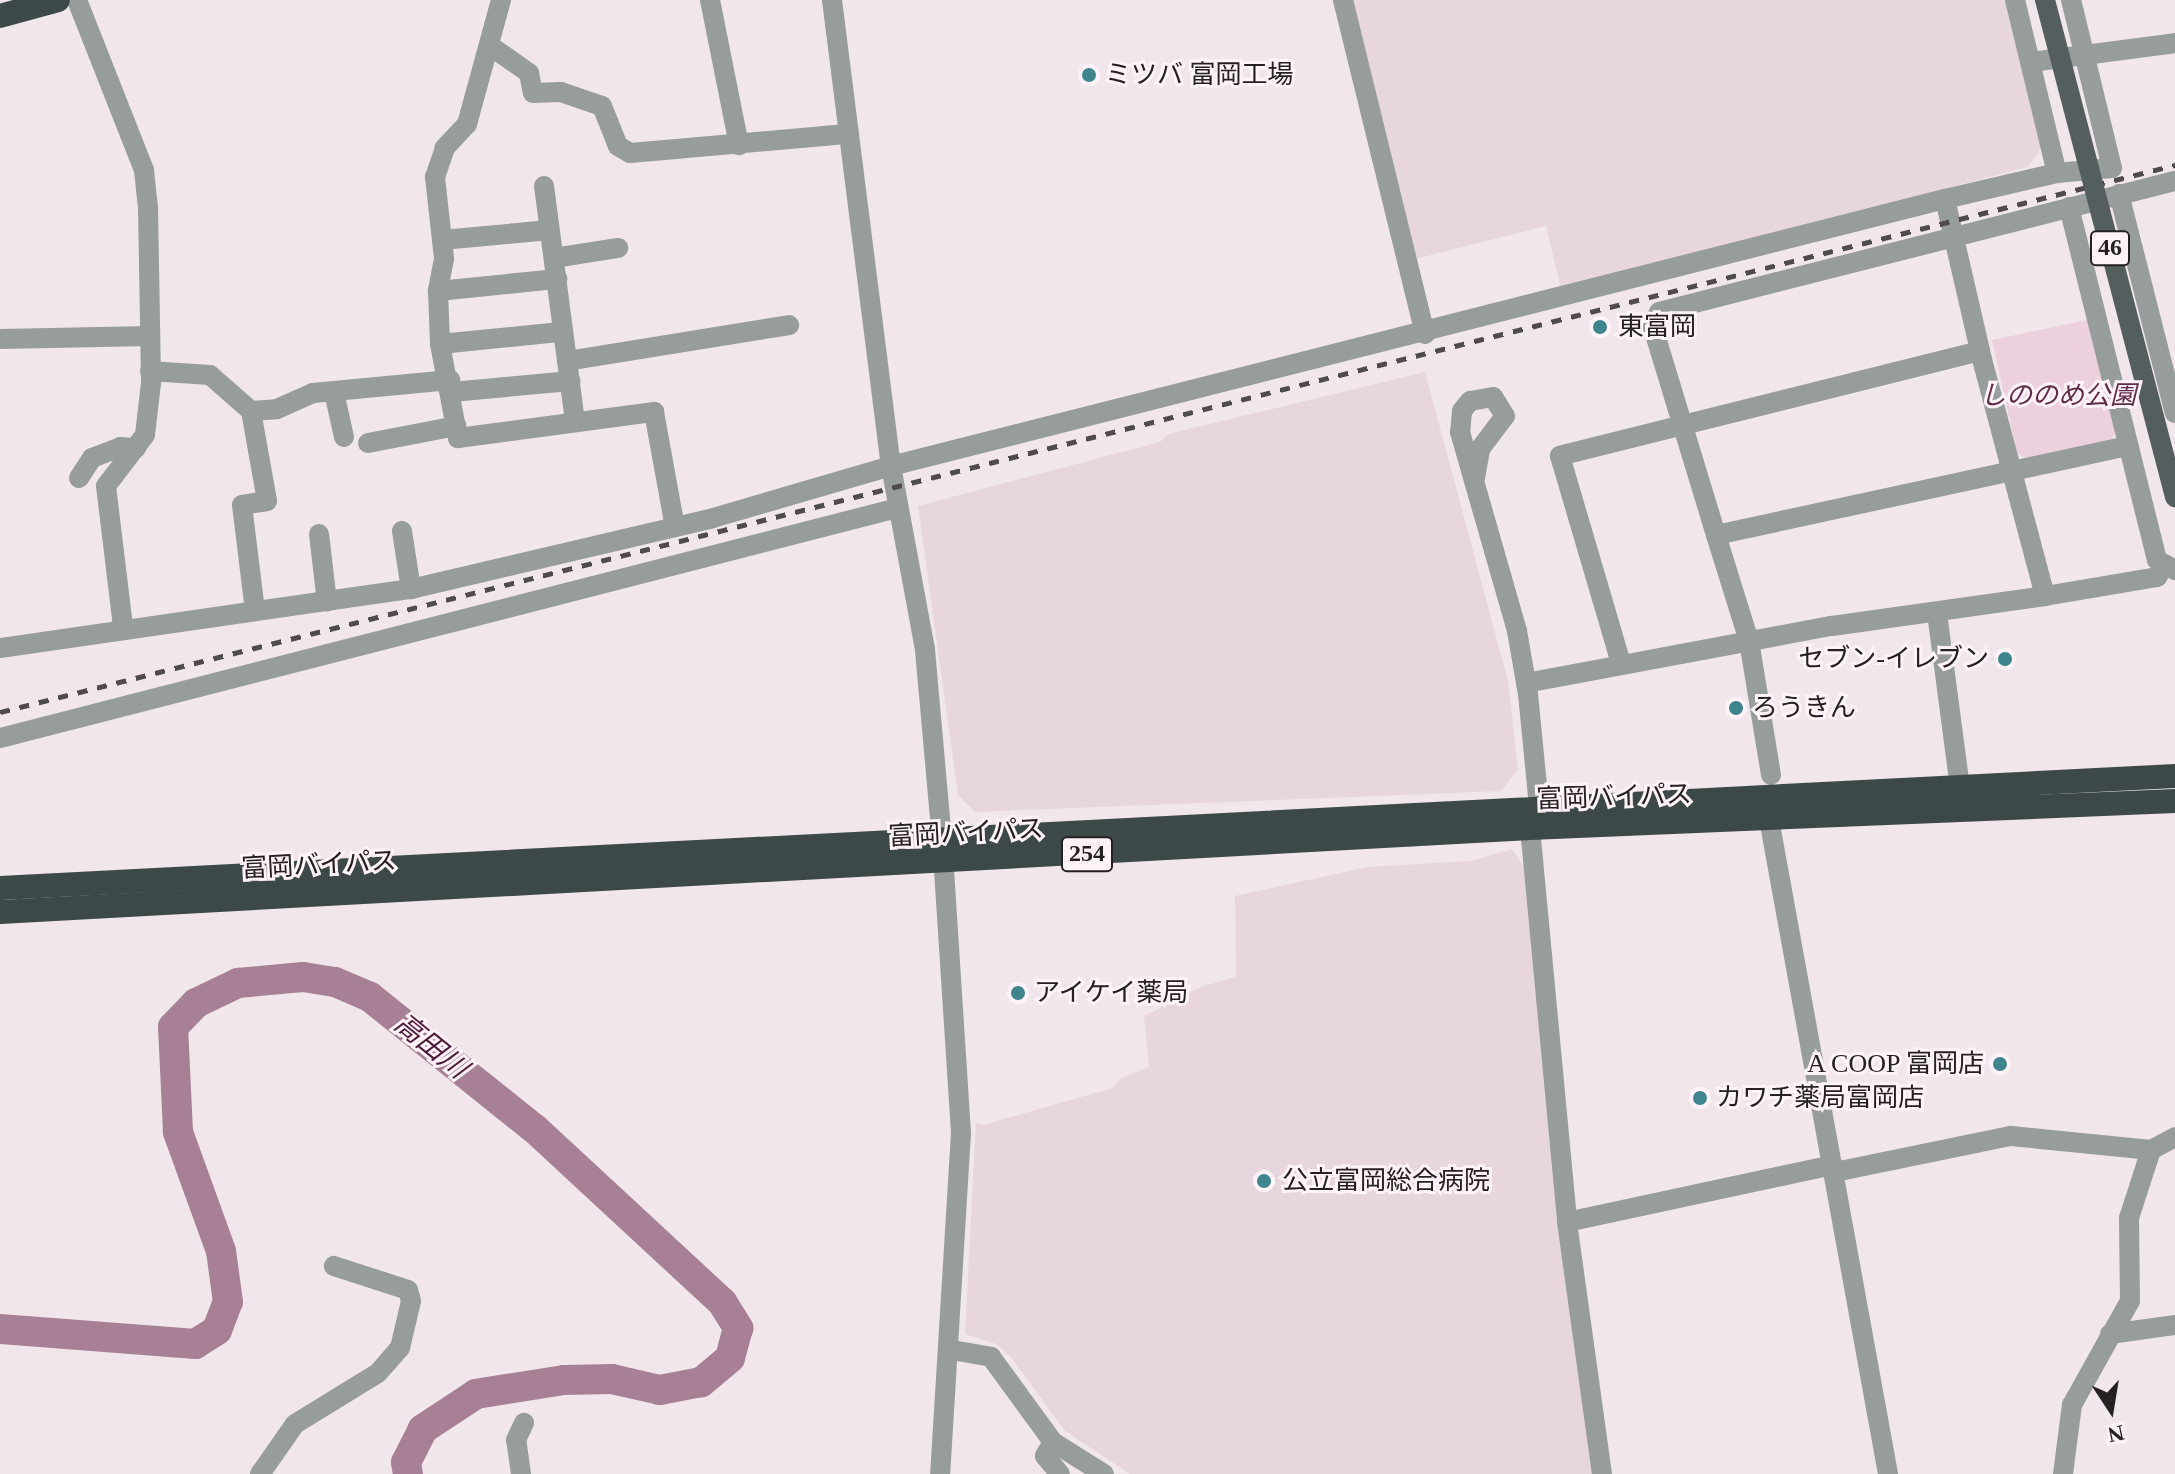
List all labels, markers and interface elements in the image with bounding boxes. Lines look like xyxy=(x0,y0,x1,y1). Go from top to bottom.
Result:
place label: ミツバ 富岡工場 xyxy=(1105,59,1293,91)
marker: ミツバ 富岡工場 xyxy=(1080,66,1098,84)
road number: 46 xyxy=(2090,228,2130,268)
place label: 東富岡 xyxy=(1618,311,1696,343)
marker: 東富岡 xyxy=(1589,316,1611,338)
park label: しののめ公園 xyxy=(1980,380,2136,412)
place label: セブン-イレブン xyxy=(1798,643,1989,675)
marker: セブン-イレブン xyxy=(1996,650,2014,668)
place label: ろうきん xyxy=(1752,692,1856,724)
marker: ろうきん xyxy=(1727,699,1745,717)
street label: 富岡バイパス xyxy=(1536,779,1692,815)
street label: 富岡バイパス xyxy=(887,813,1045,853)
road number: 254 xyxy=(1061,834,1113,874)
street label: 富岡バイパス xyxy=(240,845,398,885)
place label: アイケイ薬局 xyxy=(1034,977,1190,1009)
marker: アイケイ薬局 xyxy=(1009,984,1027,1002)
water label: 高田川 xyxy=(388,1007,474,1085)
place label: A COOP 富岡店 xyxy=(1805,1048,1984,1080)
marker: A COOP 富岡店 xyxy=(1991,1055,2009,1073)
place label: カワチ薬局富岡店 xyxy=(1716,1082,1924,1114)
marker: カワチ薬局富岡店 xyxy=(1691,1089,1709,1107)
place label: 公立富岡総合病院 xyxy=(1282,1165,1490,1197)
marker: 公立富岡総合病院 xyxy=(1253,1170,1275,1192)
north arrow xyxy=(2071,1370,2151,1450)
text: N xyxy=(2106,1420,2126,1448)

